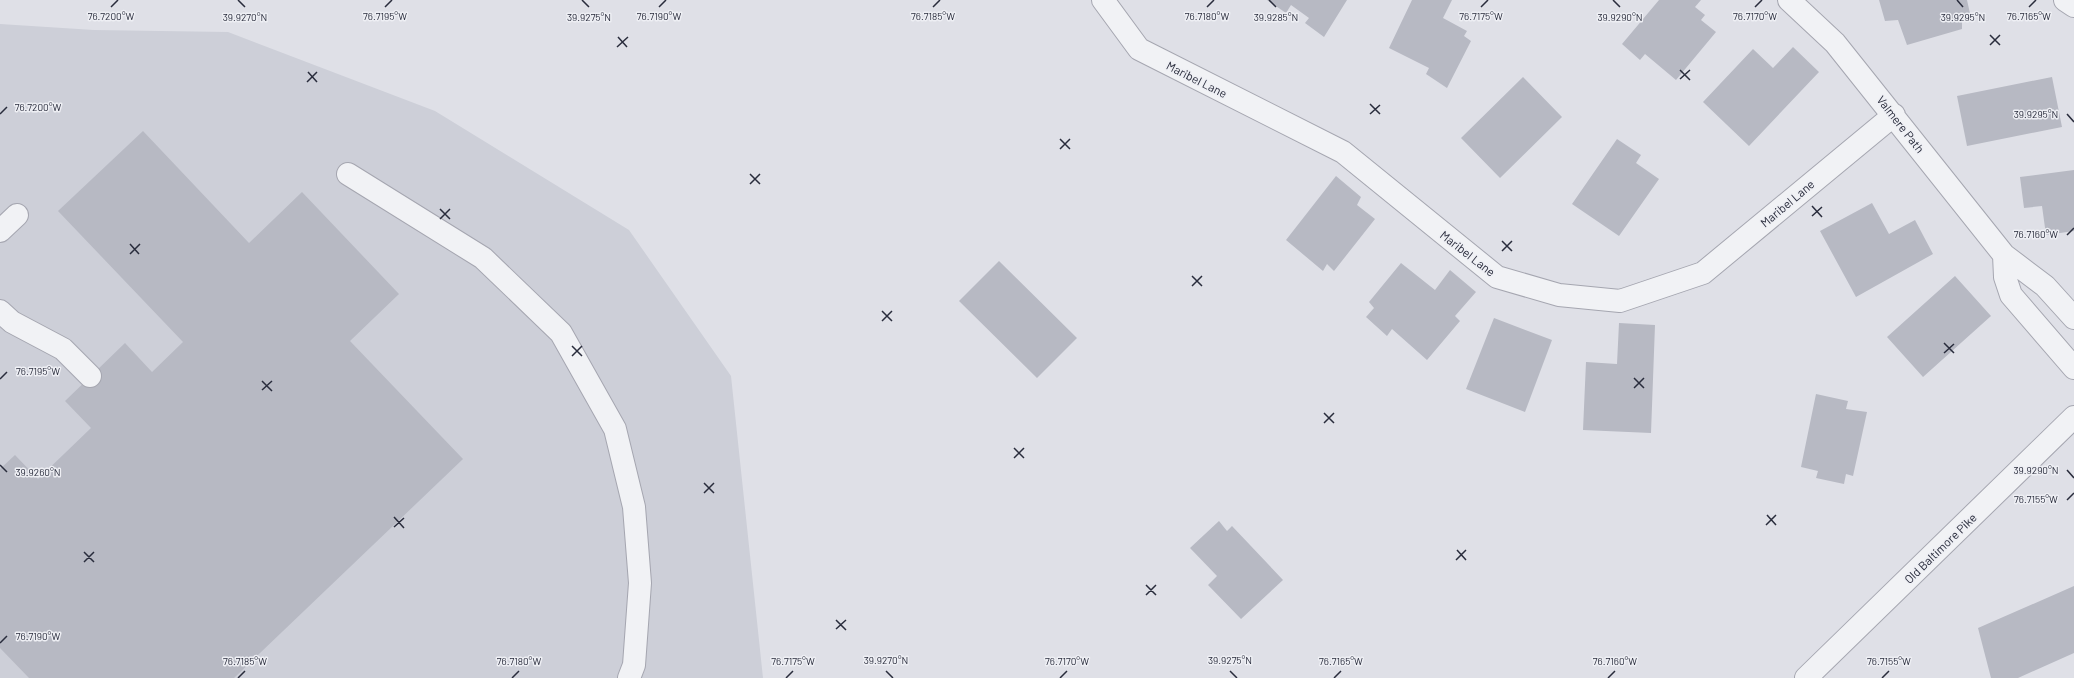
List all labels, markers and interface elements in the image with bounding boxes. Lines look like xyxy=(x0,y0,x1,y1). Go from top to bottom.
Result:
text: 76.7200°W xyxy=(88,10,135,22)
text: 76.7195°W xyxy=(363,10,407,22)
text: 76.7190°W xyxy=(637,10,681,22)
text: 76.7185°W xyxy=(911,10,955,22)
text: 76.7180°W xyxy=(1185,10,1229,22)
text: 76.7175°W xyxy=(1459,10,1503,22)
text: 76.7170°W xyxy=(1733,10,1777,22)
text: 76.7165°W xyxy=(2007,10,2051,22)
text: 39.9270°N xyxy=(223,11,267,23)
text: 39.9275°N xyxy=(567,11,611,23)
text: 39.9285°N xyxy=(1254,11,1298,23)
text: 39.9290°N xyxy=(1597,11,1643,23)
text: 39.9295°N xyxy=(1941,11,1985,23)
street label: Maribel Lane xyxy=(1164,58,1230,100)
street label: Valmere Path xyxy=(1874,93,1928,155)
text: 76.7200°W xyxy=(15,101,62,113)
text: 39.9295°N xyxy=(2014,108,2058,120)
street label: Maribel Lane xyxy=(1757,176,1817,230)
street label: Maribel Lane xyxy=(1438,227,1498,279)
text: 76.7160°W xyxy=(2014,228,2058,240)
text: 76.7195°W xyxy=(16,365,60,377)
text: 39.9290°N xyxy=(2013,464,2059,476)
text: 39.9260°N xyxy=(15,466,61,478)
text: 76.7155°W xyxy=(2014,493,2058,505)
street label: Old Baltimore Pike xyxy=(1901,510,1979,586)
text: 76.7190°W xyxy=(16,630,60,642)
text: 39.9270°N xyxy=(864,654,908,666)
text: 39.9275°N xyxy=(1208,654,1252,666)
text: 76.7185°W xyxy=(223,655,267,667)
text: 76.7180°W xyxy=(497,655,541,667)
text: 76.7175°W xyxy=(771,655,815,667)
text: 76.7170°W xyxy=(1045,655,1089,667)
text: 76.7165°W xyxy=(1319,655,1363,667)
text: 76.7160°W xyxy=(1593,655,1637,667)
text: 76.7155°W xyxy=(1867,655,1911,667)

